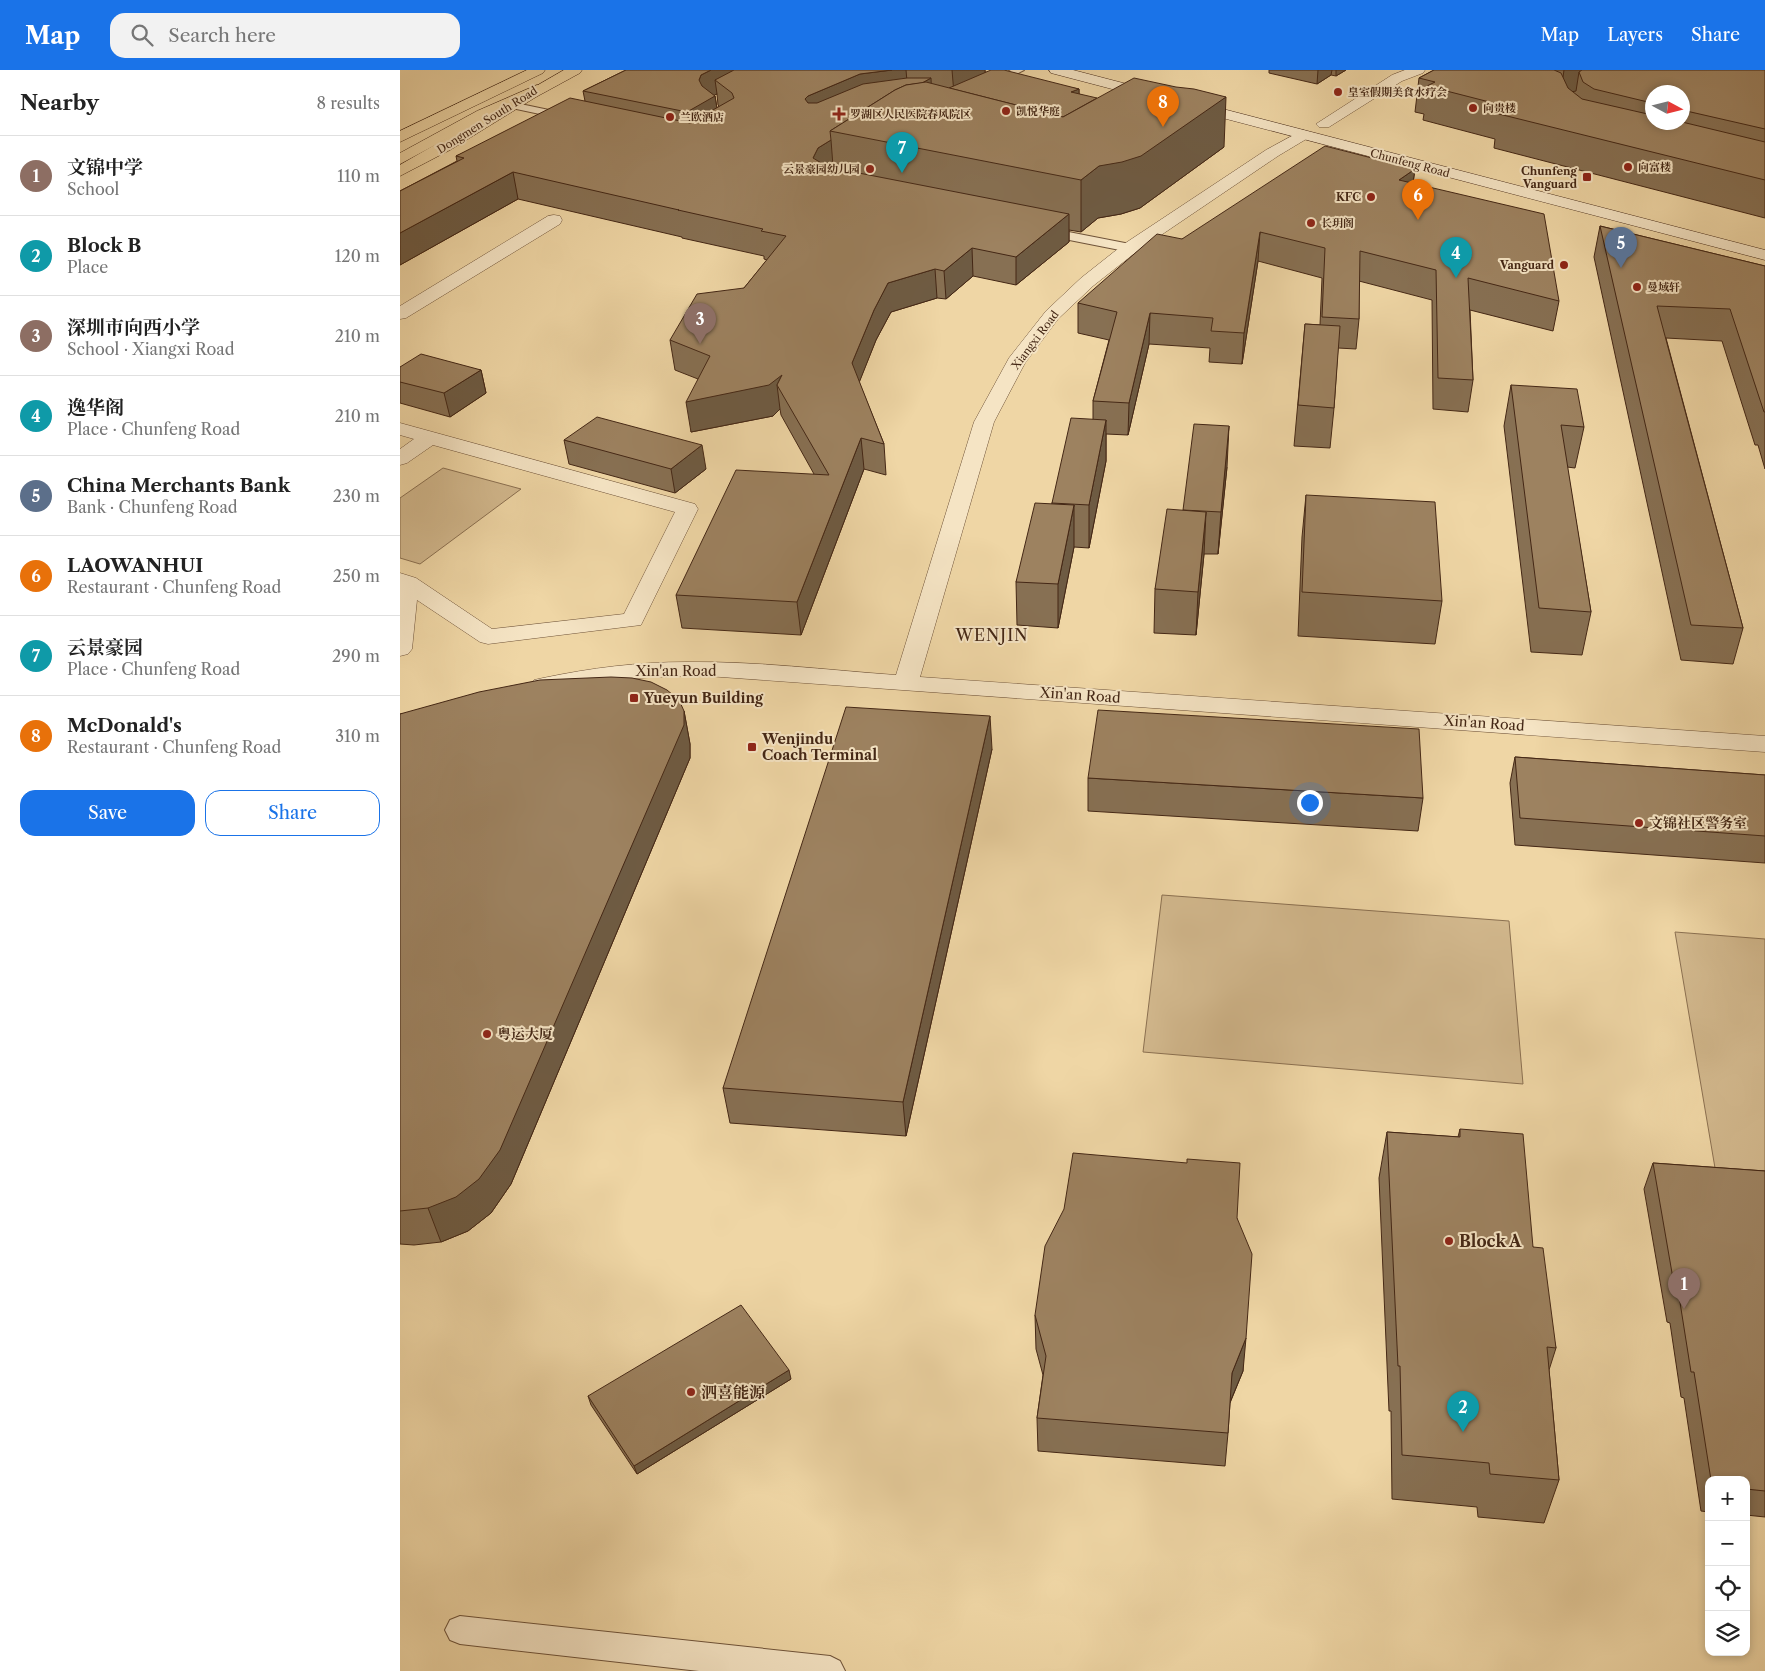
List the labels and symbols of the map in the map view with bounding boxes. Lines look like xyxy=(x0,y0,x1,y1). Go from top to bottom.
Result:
street label: Dongmen South Road xyxy=(434,83,540,157)
place label: 皇室假期美食水疗会 xyxy=(1348,85,1447,99)
north arrow xyxy=(1645,85,1690,130)
pin: 8 xyxy=(1147,86,1179,127)
marker: 皇室假期美食水疗会 xyxy=(1332,86,1344,98)
place label: 向贵楼 xyxy=(1483,101,1516,115)
marker: 向贵楼 xyxy=(1467,102,1479,114)
place label: 凯悦华庭 xyxy=(1016,104,1060,118)
marker: 凯悦华庭 xyxy=(1000,105,1012,117)
marker: 罗湖区人民医院春风院区 xyxy=(832,107,846,121)
place label: 罗湖区人民医院春风院区 xyxy=(850,107,971,121)
place label: 兰欧酒店 xyxy=(680,110,724,124)
marker: 兰欧酒店 xyxy=(664,111,676,123)
pin: 7 xyxy=(886,132,918,173)
street label: Chunfeng Road xyxy=(1369,146,1452,180)
place label: 向富楼 xyxy=(1638,160,1671,174)
marker: 向富楼 xyxy=(1622,161,1634,173)
place label: 云景豪园幼儿园 xyxy=(783,162,860,176)
marker: 云景豪园幼儿园 xyxy=(864,163,876,175)
place label: Chunfeng Vanguard xyxy=(1521,164,1578,191)
marker: Chunfeng Vanguard xyxy=(1581,171,1593,183)
pin: 6 xyxy=(1402,179,1434,220)
place label: KFC xyxy=(1336,190,1361,204)
marker: KFC xyxy=(1365,191,1377,203)
place label: 长玥阁 xyxy=(1321,216,1354,230)
marker: 长玥阁 xyxy=(1305,217,1317,229)
pin: 5 xyxy=(1605,227,1637,268)
pin: 4 xyxy=(1440,237,1472,278)
place label: Vanguard xyxy=(1499,258,1555,272)
marker: Vanguard xyxy=(1558,259,1570,271)
place label: 曼域轩 xyxy=(1647,280,1680,294)
marker: 曼域轩 xyxy=(1631,281,1643,293)
pin: 3 xyxy=(684,303,716,344)
street label: Xiangxi Road xyxy=(1008,307,1062,373)
district label: WENJIN xyxy=(955,625,1028,645)
street label: Xin'an Road xyxy=(634,662,717,680)
street label: Xin'an Road xyxy=(1038,683,1122,707)
place label: Yueyun Building xyxy=(643,689,764,707)
marker: Yueyun Building xyxy=(628,692,640,704)
street label: Xin'an Road xyxy=(1442,711,1526,735)
place label: Wenjindu Coach Terminal xyxy=(761,730,877,764)
marker: Wenjindu Coach Terminal xyxy=(746,741,758,753)
your location xyxy=(1297,790,1323,816)
place label: 文锦社区警务室 xyxy=(1649,814,1747,832)
marker: 文锦社区警务室 xyxy=(1633,817,1645,829)
place label: 粤运大厦 xyxy=(497,1025,553,1043)
marker: 粤运大厦 xyxy=(481,1028,493,1040)
place label: Block A xyxy=(1459,1231,1522,1251)
marker: Block A xyxy=(1443,1235,1455,1247)
pin: 1 xyxy=(1668,1268,1700,1309)
place label: 泗喜能源 xyxy=(701,1382,765,1402)
marker: 泗喜能源 xyxy=(685,1386,697,1398)
pin: 2 xyxy=(1447,1391,1479,1432)

